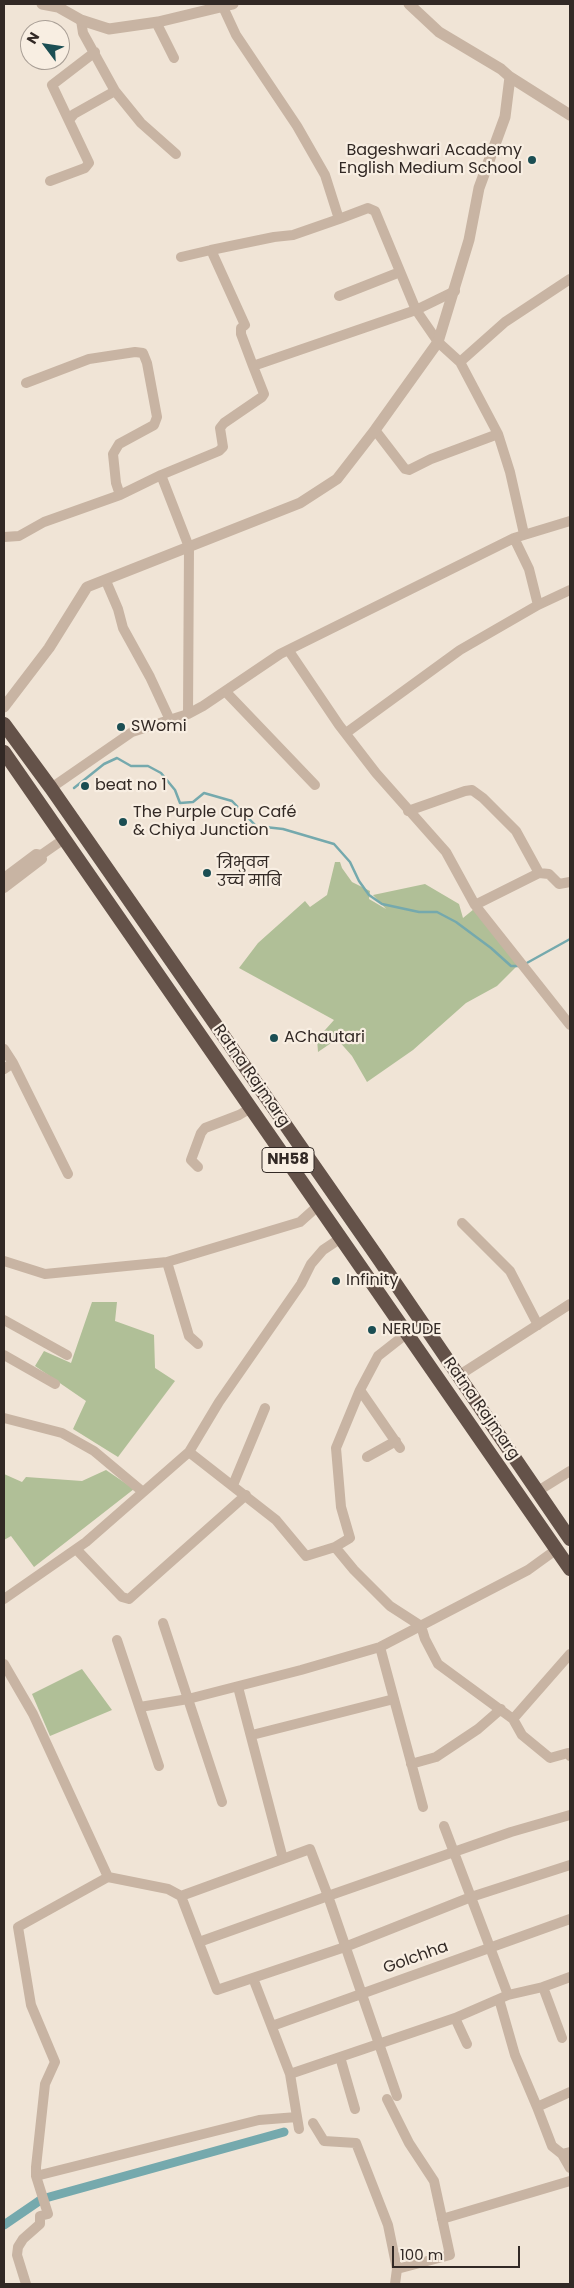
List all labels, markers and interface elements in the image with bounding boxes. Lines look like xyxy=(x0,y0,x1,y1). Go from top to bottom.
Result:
north arrow xyxy=(20,20,70,70)
text: N xyxy=(22,28,44,47)
place label: Bageshwari Academy English Medium School xyxy=(339,141,522,179)
marker: Bageshwari Academy English Medium School xyxy=(526,154,538,166)
place label: SWomi xyxy=(131,717,187,737)
marker: SWomi xyxy=(115,721,127,733)
place label: beat no 1 xyxy=(95,776,167,796)
marker: beat no 1 xyxy=(79,780,91,792)
place label: The Purple Cup Café & Chiya Junction xyxy=(133,803,297,841)
marker: The Purple Cup Café & Chiya Junction xyxy=(117,816,129,828)
place label: त्रिभुवन उच्च माबि xyxy=(217,854,282,892)
marker: त्रिभुवन उच्च माबि xyxy=(201,867,213,879)
street label: Ratna Rajmarg xyxy=(209,1021,293,1131)
place label: AChautari xyxy=(284,1028,365,1048)
marker: AChautari xyxy=(268,1032,280,1044)
road number: NH58 xyxy=(262,1148,314,1172)
place label: Infinity xyxy=(346,1271,398,1291)
marker: Infinity xyxy=(330,1275,342,1287)
place label: NERUDE xyxy=(382,1320,442,1340)
marker: NERUDE xyxy=(366,1324,378,1336)
street label: Ratna Rajmarg xyxy=(439,1354,523,1464)
street label: Golchha xyxy=(381,1937,451,1979)
scale bar xyxy=(394,2236,522,2268)
text: 100 m xyxy=(400,2244,443,2265)

